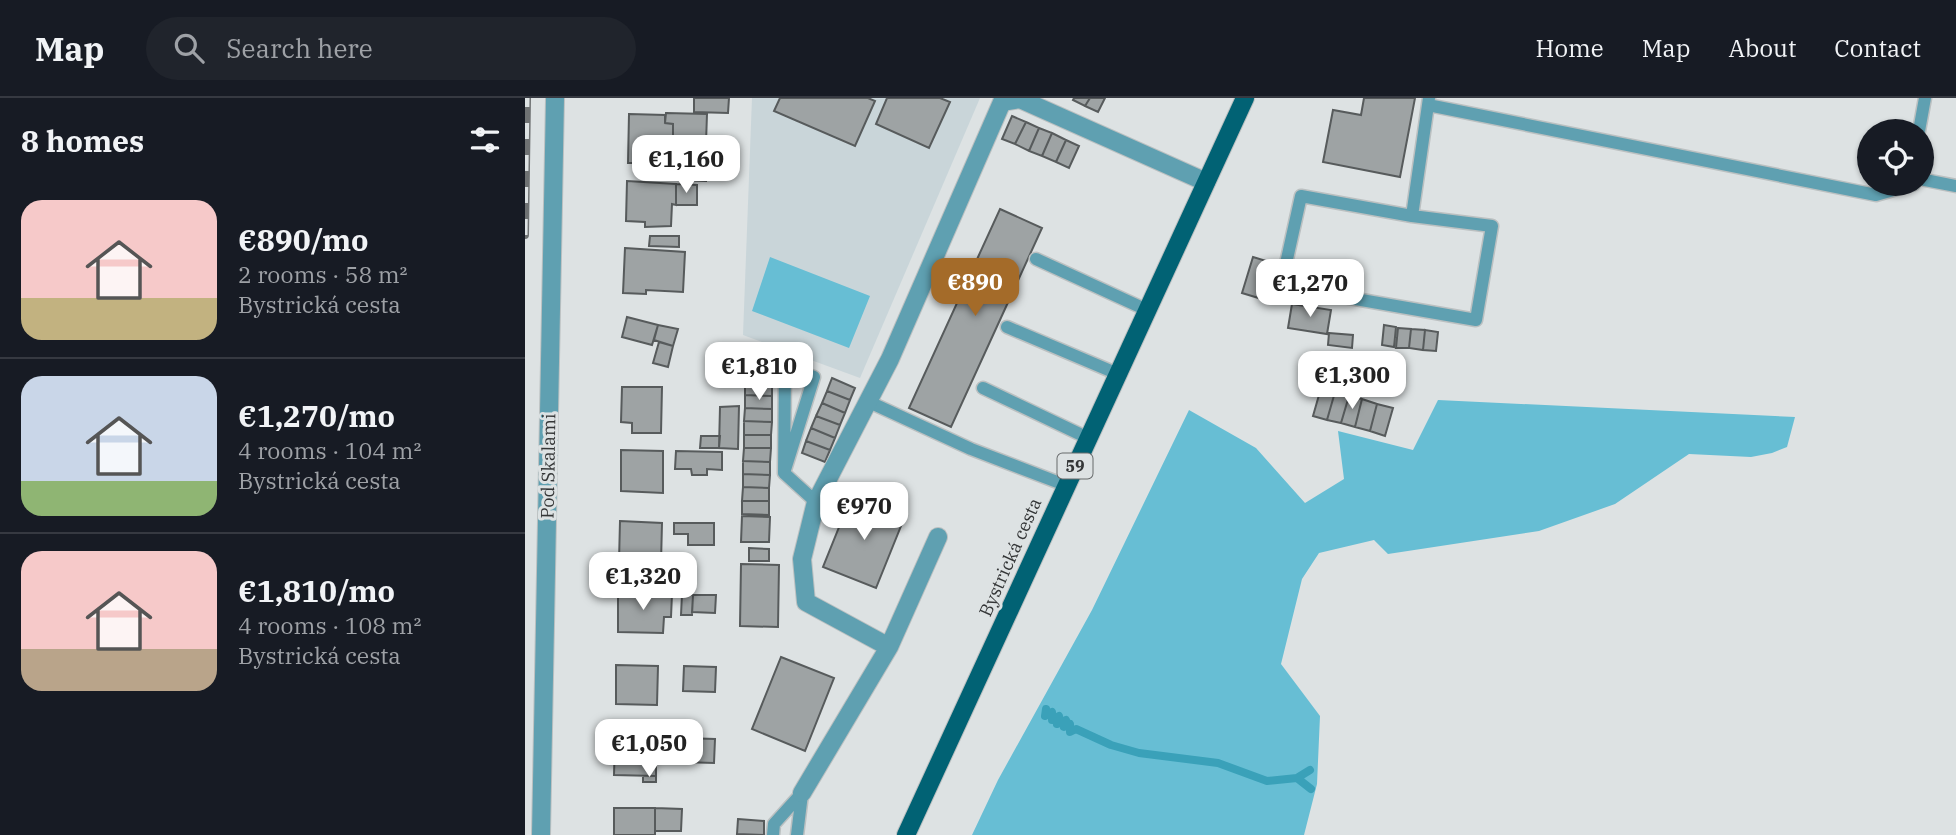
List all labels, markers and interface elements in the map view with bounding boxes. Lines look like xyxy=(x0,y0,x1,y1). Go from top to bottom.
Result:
search box xyxy=(146,17,636,80)
text: Map xyxy=(35,27,104,70)
icon: search xyxy=(170,29,208,67)
text: Search here xyxy=(226,31,373,65)
text: Home xyxy=(1536,32,1604,64)
text: Map xyxy=(1642,32,1690,64)
text: About xyxy=(1728,32,1796,64)
text: Contact xyxy=(1834,32,1921,64)
map controls xyxy=(1857,119,1934,196)
button: locate xyxy=(1857,119,1934,196)
text: 8 homes xyxy=(21,121,144,160)
icon: filters xyxy=(466,121,504,159)
pin: €1,160 xyxy=(629,136,743,195)
text: €1,160 xyxy=(648,143,724,173)
text: €890/mo xyxy=(238,220,369,259)
icon: home xyxy=(77,228,161,312)
pin: €890 xyxy=(934,258,1016,318)
text: 2 rooms · 58 m² xyxy=(238,259,408,289)
pin: €1,270 xyxy=(1253,260,1367,319)
text: €890 xyxy=(947,266,1003,296)
text: €1,270 xyxy=(1272,267,1348,297)
text: Bystrická cesta xyxy=(238,289,401,319)
pin: €1,810 xyxy=(702,342,816,402)
text: €1,810 xyxy=(721,350,797,380)
pin: €1,300 xyxy=(1295,352,1409,411)
text: €1,300 xyxy=(1314,359,1390,389)
text: €1,270/mo xyxy=(238,396,395,435)
icon: home xyxy=(77,404,161,488)
street label: Pod Skalami xyxy=(536,413,560,519)
text: 4 rooms · 104 m² xyxy=(238,435,421,465)
road number: 59 xyxy=(1057,454,1093,478)
text: Bystrická cesta xyxy=(238,465,401,495)
pin: €970 xyxy=(823,482,905,542)
text: €970 xyxy=(836,490,892,520)
street label: Bystrická cesta xyxy=(974,494,1047,620)
pin: €1,320 xyxy=(586,552,700,612)
text: €1,320 xyxy=(605,560,681,590)
text: €1,810/mo xyxy=(238,571,395,610)
icon: home xyxy=(77,579,161,663)
text: 4 rooms · 108 m² xyxy=(238,610,421,640)
text: Bystrická cesta xyxy=(238,640,401,670)
pin: €1,050 xyxy=(592,720,706,779)
text: €1,050 xyxy=(611,727,687,757)

